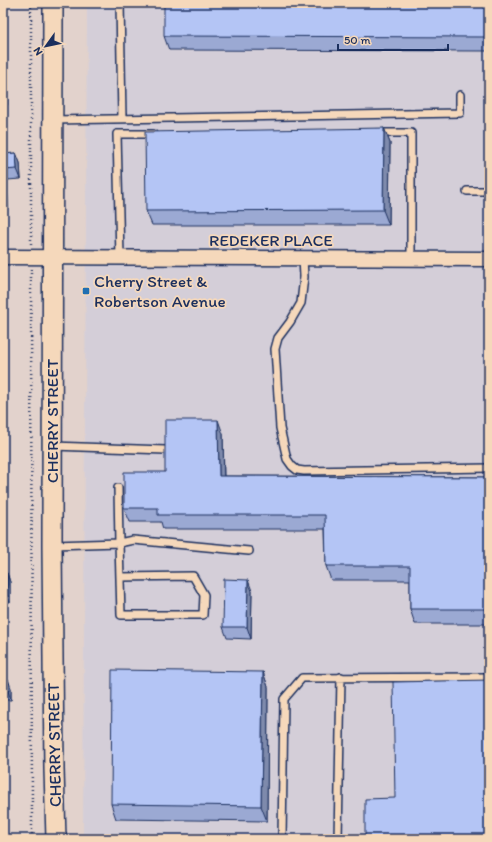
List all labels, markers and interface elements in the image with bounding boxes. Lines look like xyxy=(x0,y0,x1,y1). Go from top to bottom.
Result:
north arrow xyxy=(26,26,66,66)
scale bar xyxy=(338,26,448,52)
text: 50 m xyxy=(344,33,370,47)
text: N xyxy=(31,45,46,58)
street label: REDEKER PLACE xyxy=(209,230,333,250)
place label: Cherry Street & Robertson Avenue xyxy=(94,271,226,311)
marker: Cherry Street & Robertson Avenue xyxy=(81,286,91,296)
street label: CHERRY STREET xyxy=(42,358,62,483)
street label: CHERRY STREET xyxy=(43,682,65,807)

